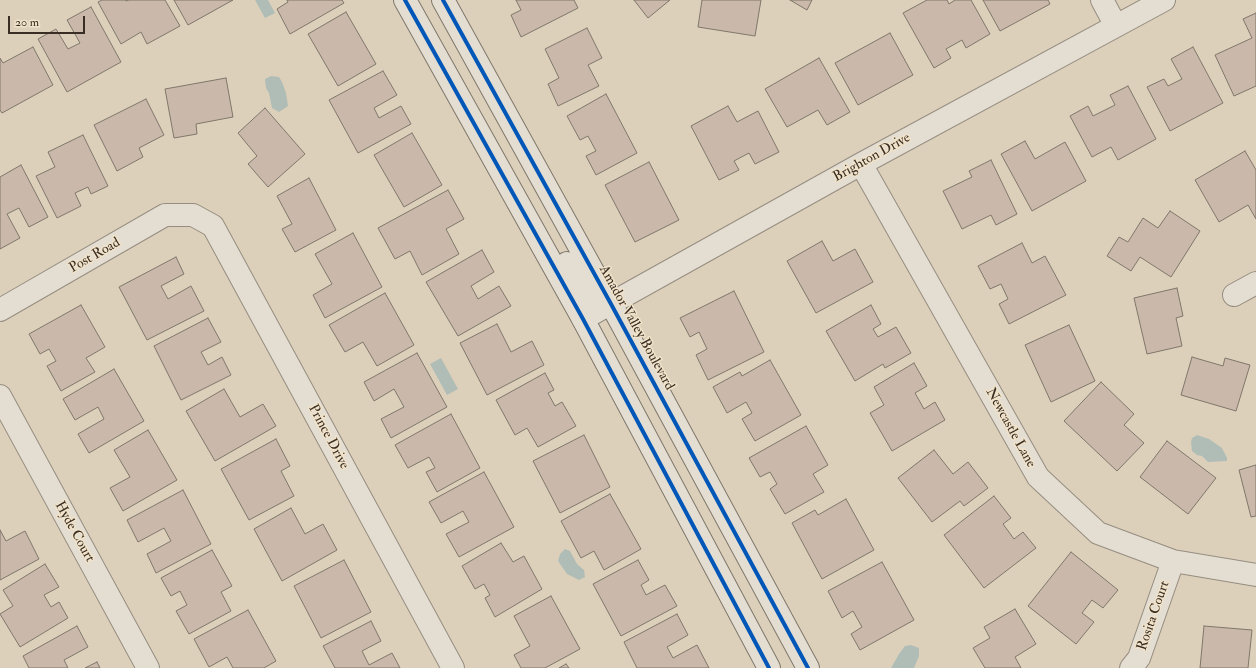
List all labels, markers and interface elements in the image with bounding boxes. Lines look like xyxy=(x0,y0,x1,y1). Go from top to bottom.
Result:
scale bar xyxy=(10,8,87,34)
text: 20 m xyxy=(15,15,39,30)
street label: Brighton Drive xyxy=(830,130,914,186)
street label: Post Road xyxy=(67,235,123,277)
street label: Amador Valley Boulevard xyxy=(595,263,677,393)
street label: Newcastle Lane xyxy=(981,385,1039,471)
street label: Prince Drive xyxy=(304,402,352,472)
street label: Hyde Court xyxy=(50,499,98,565)
street label: Rosita Court xyxy=(1134,579,1174,653)

